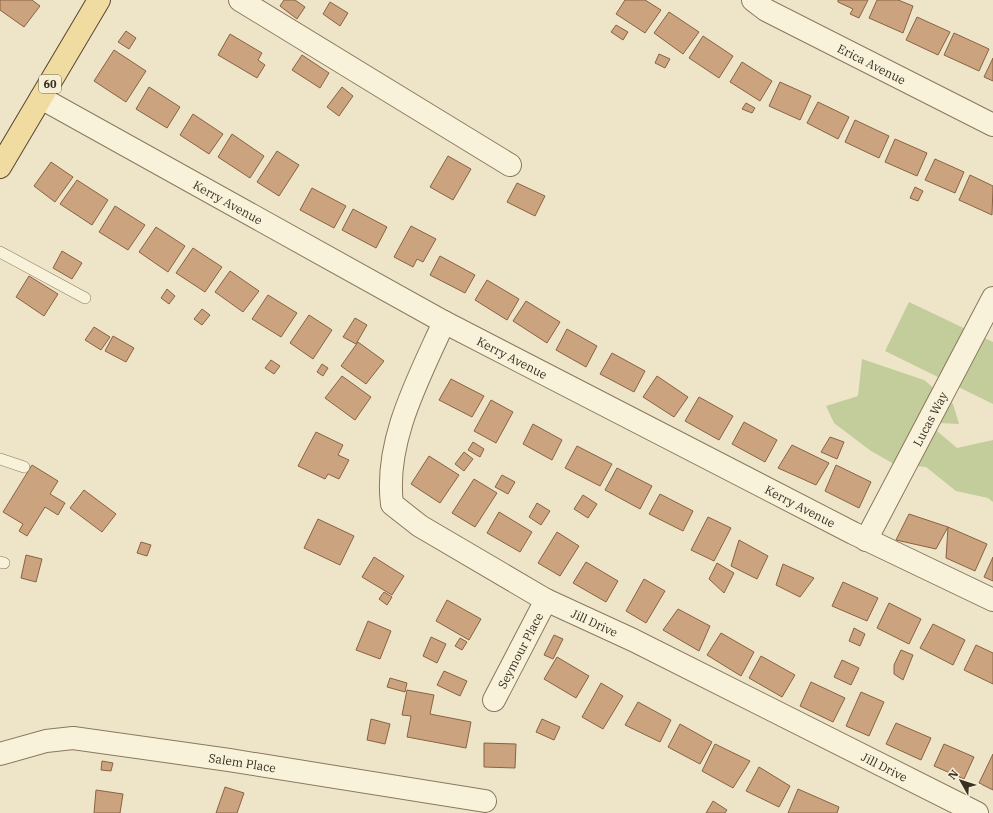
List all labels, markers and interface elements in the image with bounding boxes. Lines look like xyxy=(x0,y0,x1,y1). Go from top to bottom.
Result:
street label: Erica Avenue xyxy=(835,40,908,87)
road number: 60 xyxy=(39,75,61,93)
street label: Kerry Avenue xyxy=(191,177,265,227)
street label: Kerry Avenue xyxy=(475,333,550,382)
street label: Lucas Way xyxy=(909,388,950,449)
street label: Kerry Avenue xyxy=(763,481,838,530)
street label: Jill Drive xyxy=(569,605,620,639)
street label: Seymour Place xyxy=(494,610,546,691)
street label: Jill Drive xyxy=(859,749,910,784)
street label: Salem Place xyxy=(208,750,277,775)
north arrow xyxy=(941,761,981,801)
text: N xyxy=(945,767,962,782)

